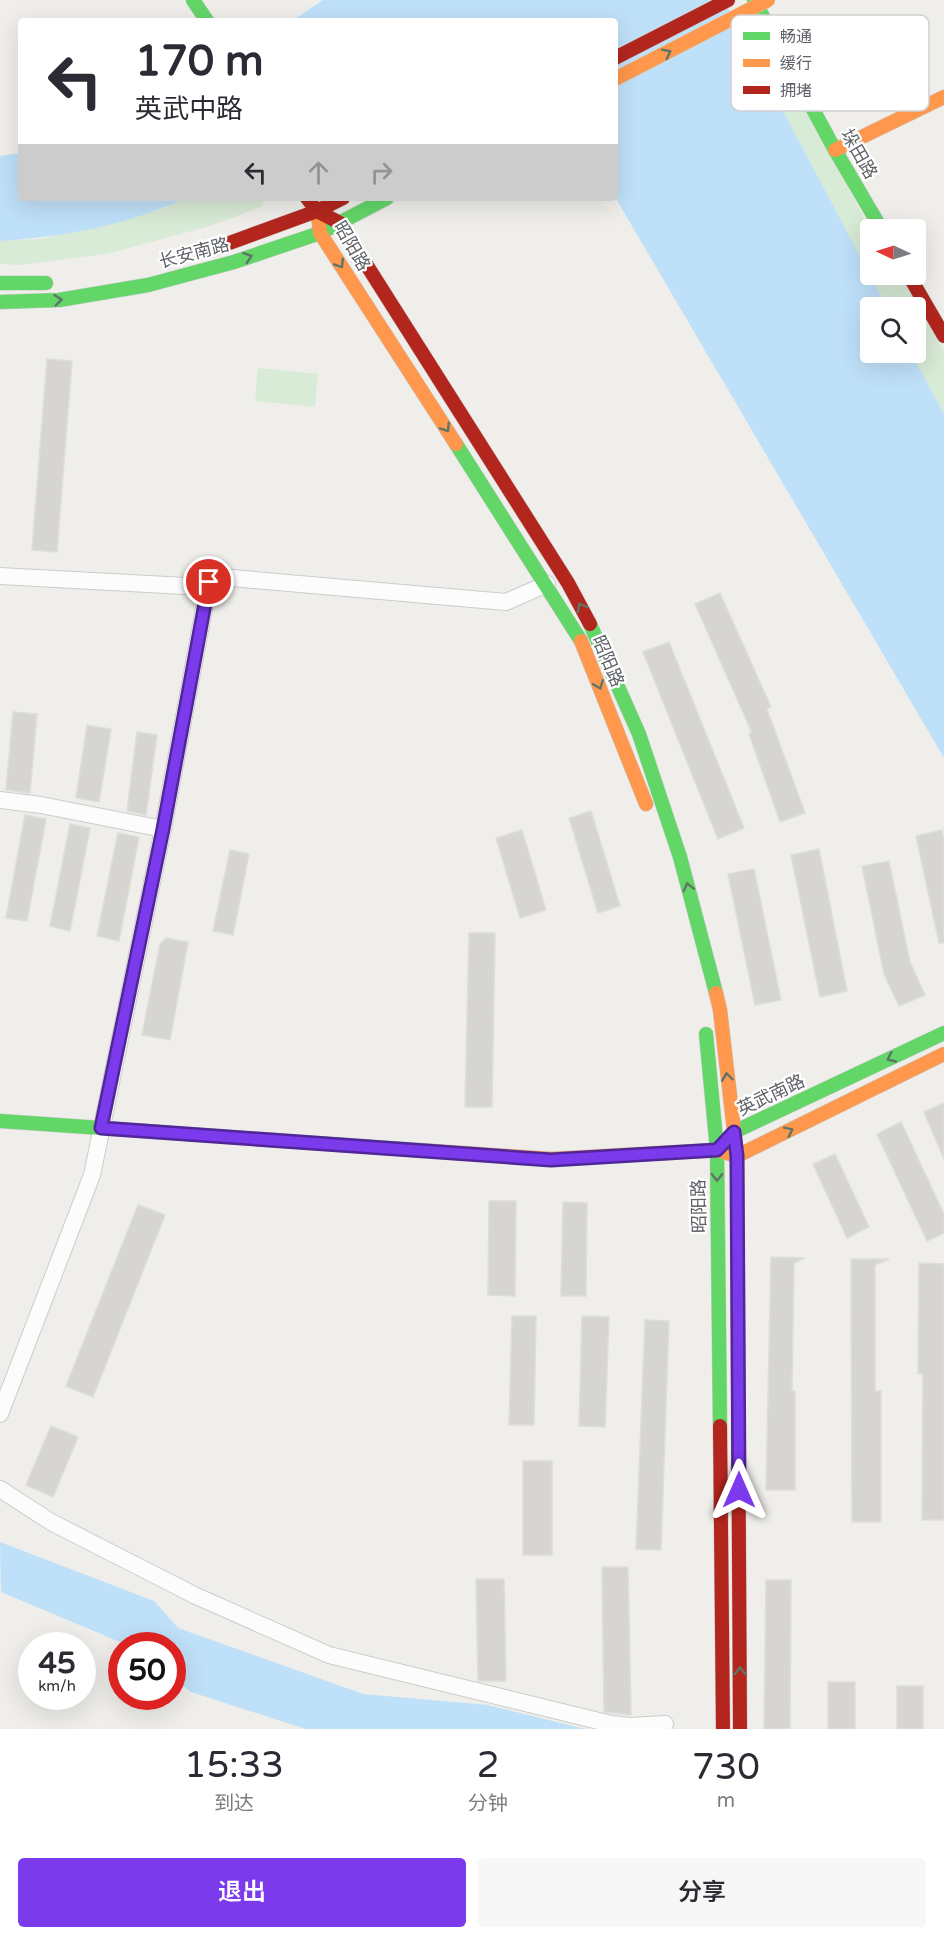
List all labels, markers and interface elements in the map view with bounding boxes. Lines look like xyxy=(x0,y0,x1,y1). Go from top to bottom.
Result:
legend xyxy=(731,15,929,111)
text: 畅通 xyxy=(780,27,812,47)
text: 170 m xyxy=(135,36,264,87)
icon: left xyxy=(36,42,114,120)
one-way arrow xyxy=(661,48,672,60)
text: 缓行 xyxy=(780,54,812,74)
text: 拥堵 xyxy=(780,81,812,101)
text: 英武中路 xyxy=(135,93,243,126)
street label: 垛田路 xyxy=(836,125,882,183)
icon: left xyxy=(239,156,272,189)
icon: ahead xyxy=(302,156,335,189)
icon: right xyxy=(365,156,398,189)
street label: 昭阳路 xyxy=(329,217,375,275)
north arrow xyxy=(860,219,926,285)
map controls xyxy=(860,219,926,363)
street label: 长安南路 xyxy=(156,233,232,273)
one-way arrow xyxy=(242,252,253,264)
one-way arrow xyxy=(332,258,344,268)
one-way arrow xyxy=(54,294,63,307)
button: search xyxy=(860,297,926,363)
one-way arrow xyxy=(438,421,449,432)
pin xyxy=(183,556,234,607)
icon: arrive xyxy=(192,565,225,598)
one-way arrow xyxy=(577,603,588,613)
street label: 昭阳路 xyxy=(587,632,629,690)
one-way arrow xyxy=(592,678,604,689)
one-way arrow xyxy=(682,882,695,892)
one-way arrow xyxy=(887,1051,898,1063)
street label: 英武南路 xyxy=(734,1070,808,1120)
one-way arrow xyxy=(722,1072,734,1082)
one-way arrow xyxy=(783,1126,794,1138)
one-way arrow xyxy=(711,1172,723,1181)
street label: 昭阳路 xyxy=(688,1179,710,1233)
position arrow xyxy=(707,1458,771,1522)
speed limit sign: 50 xyxy=(108,1632,186,1710)
text: 45 xyxy=(38,1645,76,1682)
one-way arrow xyxy=(734,1666,746,1675)
text: km/h xyxy=(38,1677,76,1695)
text: 15:33 xyxy=(184,1744,284,1787)
text: 2 xyxy=(477,1744,499,1787)
text: 730 xyxy=(692,1746,760,1789)
text: m xyxy=(717,1789,735,1813)
text: 到达 xyxy=(214,1792,254,1816)
text: 分钟 xyxy=(468,1792,508,1816)
button: 退出 xyxy=(18,1858,466,1927)
button: 分享 xyxy=(478,1858,926,1927)

